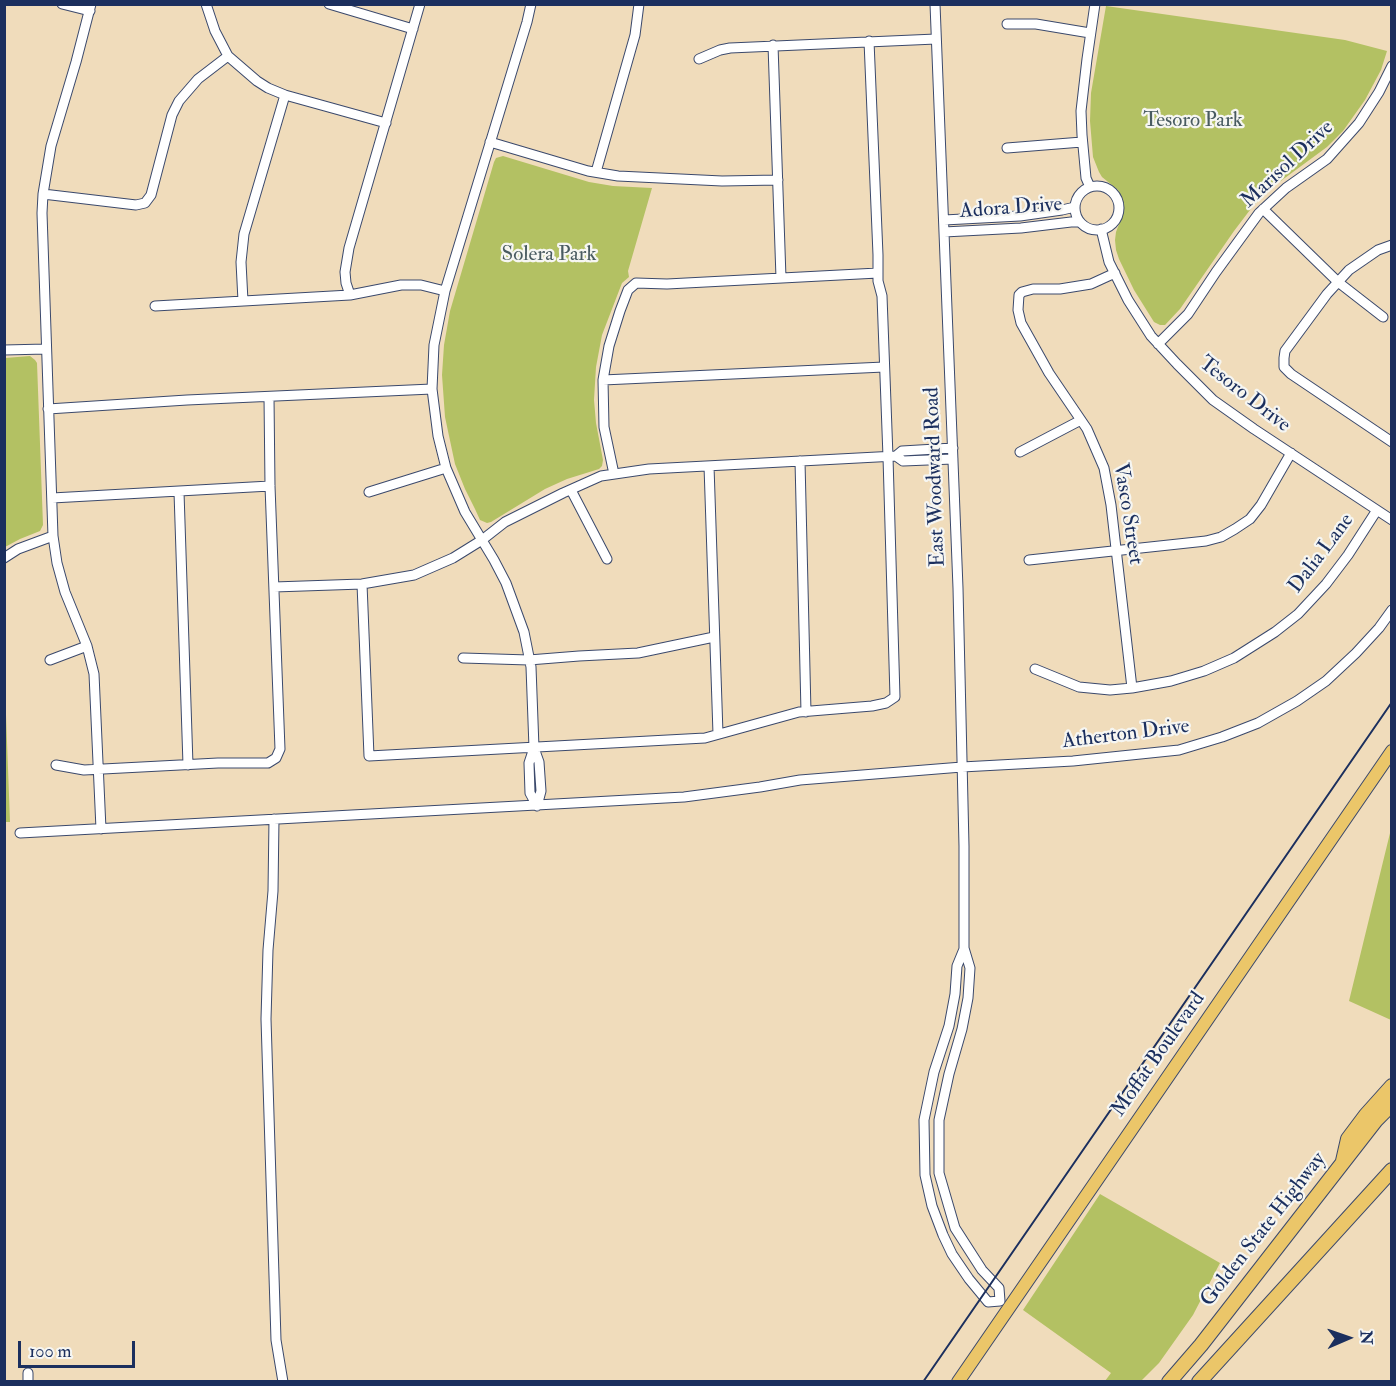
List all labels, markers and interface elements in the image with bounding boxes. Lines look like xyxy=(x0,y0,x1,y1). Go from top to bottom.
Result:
park label: Tesoro Park xyxy=(1143,108,1243,134)
street label: Marisol Drive xyxy=(1237,116,1339,214)
street label: Adora Drive xyxy=(959,193,1063,225)
park label: Solera Park xyxy=(502,242,596,268)
street label: Tesoro Drive xyxy=(1193,351,1295,439)
street label: East Woodward Road xyxy=(920,387,952,567)
street label: Vasco Street xyxy=(1107,461,1147,567)
street label: Dalia Lane xyxy=(1284,509,1360,599)
street label: Atherton Drive xyxy=(1061,715,1191,755)
street label: Moffat Boulevard xyxy=(1107,988,1211,1122)
street label: Golden State Highway xyxy=(1196,1148,1332,1312)
north arrow xyxy=(1318,1308,1378,1368)
scale bar xyxy=(21,1329,138,1367)
text: N xyxy=(1356,1330,1376,1345)
text: 100 m xyxy=(29,1340,72,1363)

